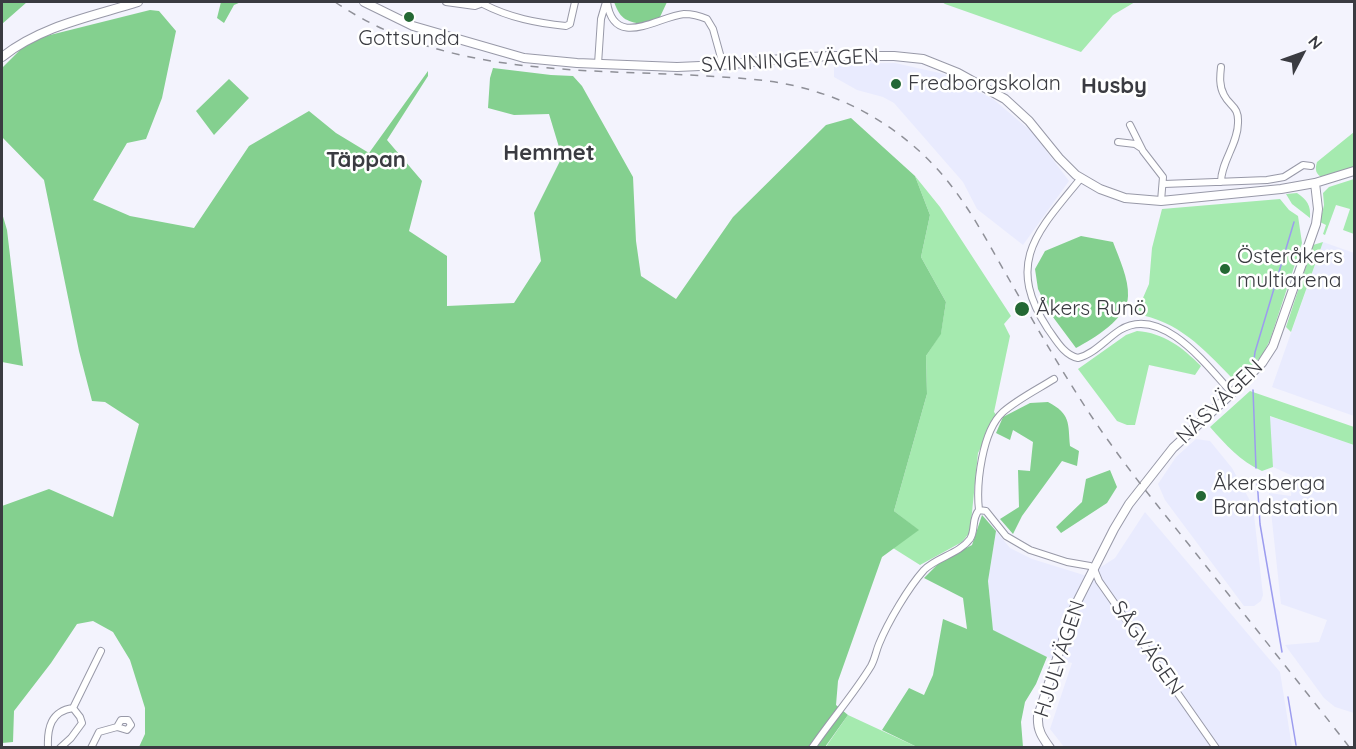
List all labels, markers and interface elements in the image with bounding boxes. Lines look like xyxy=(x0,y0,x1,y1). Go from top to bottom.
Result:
marker: Gottsunda xyxy=(402,10,416,24)
north arrow xyxy=(1272,24,1332,84)
place label: Gottsunda xyxy=(358,26,460,52)
text: N xyxy=(1304,31,1327,53)
street label: SVINNINGEVÄGEN xyxy=(700,44,880,78)
place label: Fredborgskolan xyxy=(908,71,1061,97)
district label: Husby xyxy=(1081,73,1147,99)
marker: Fredborgskolan xyxy=(889,77,903,91)
district label: Hemmet xyxy=(503,140,595,166)
district label: Täppan xyxy=(326,147,406,173)
place label: Österåkers multiarena xyxy=(1237,244,1343,294)
marker: Österåkers multiarena xyxy=(1218,262,1232,276)
place label: Åkers Runö xyxy=(1036,296,1147,322)
marker: Åkers Runö xyxy=(1013,300,1031,318)
street label: NÄSVÄGEN xyxy=(1172,355,1268,449)
place label: Åkersberga Brandstation xyxy=(1213,471,1338,521)
marker: Åkersberga Brandstation xyxy=(1194,489,1208,503)
street label: SÅGVÄGEN xyxy=(1105,596,1189,700)
street label: HJULVÄGEN xyxy=(1029,597,1091,721)

